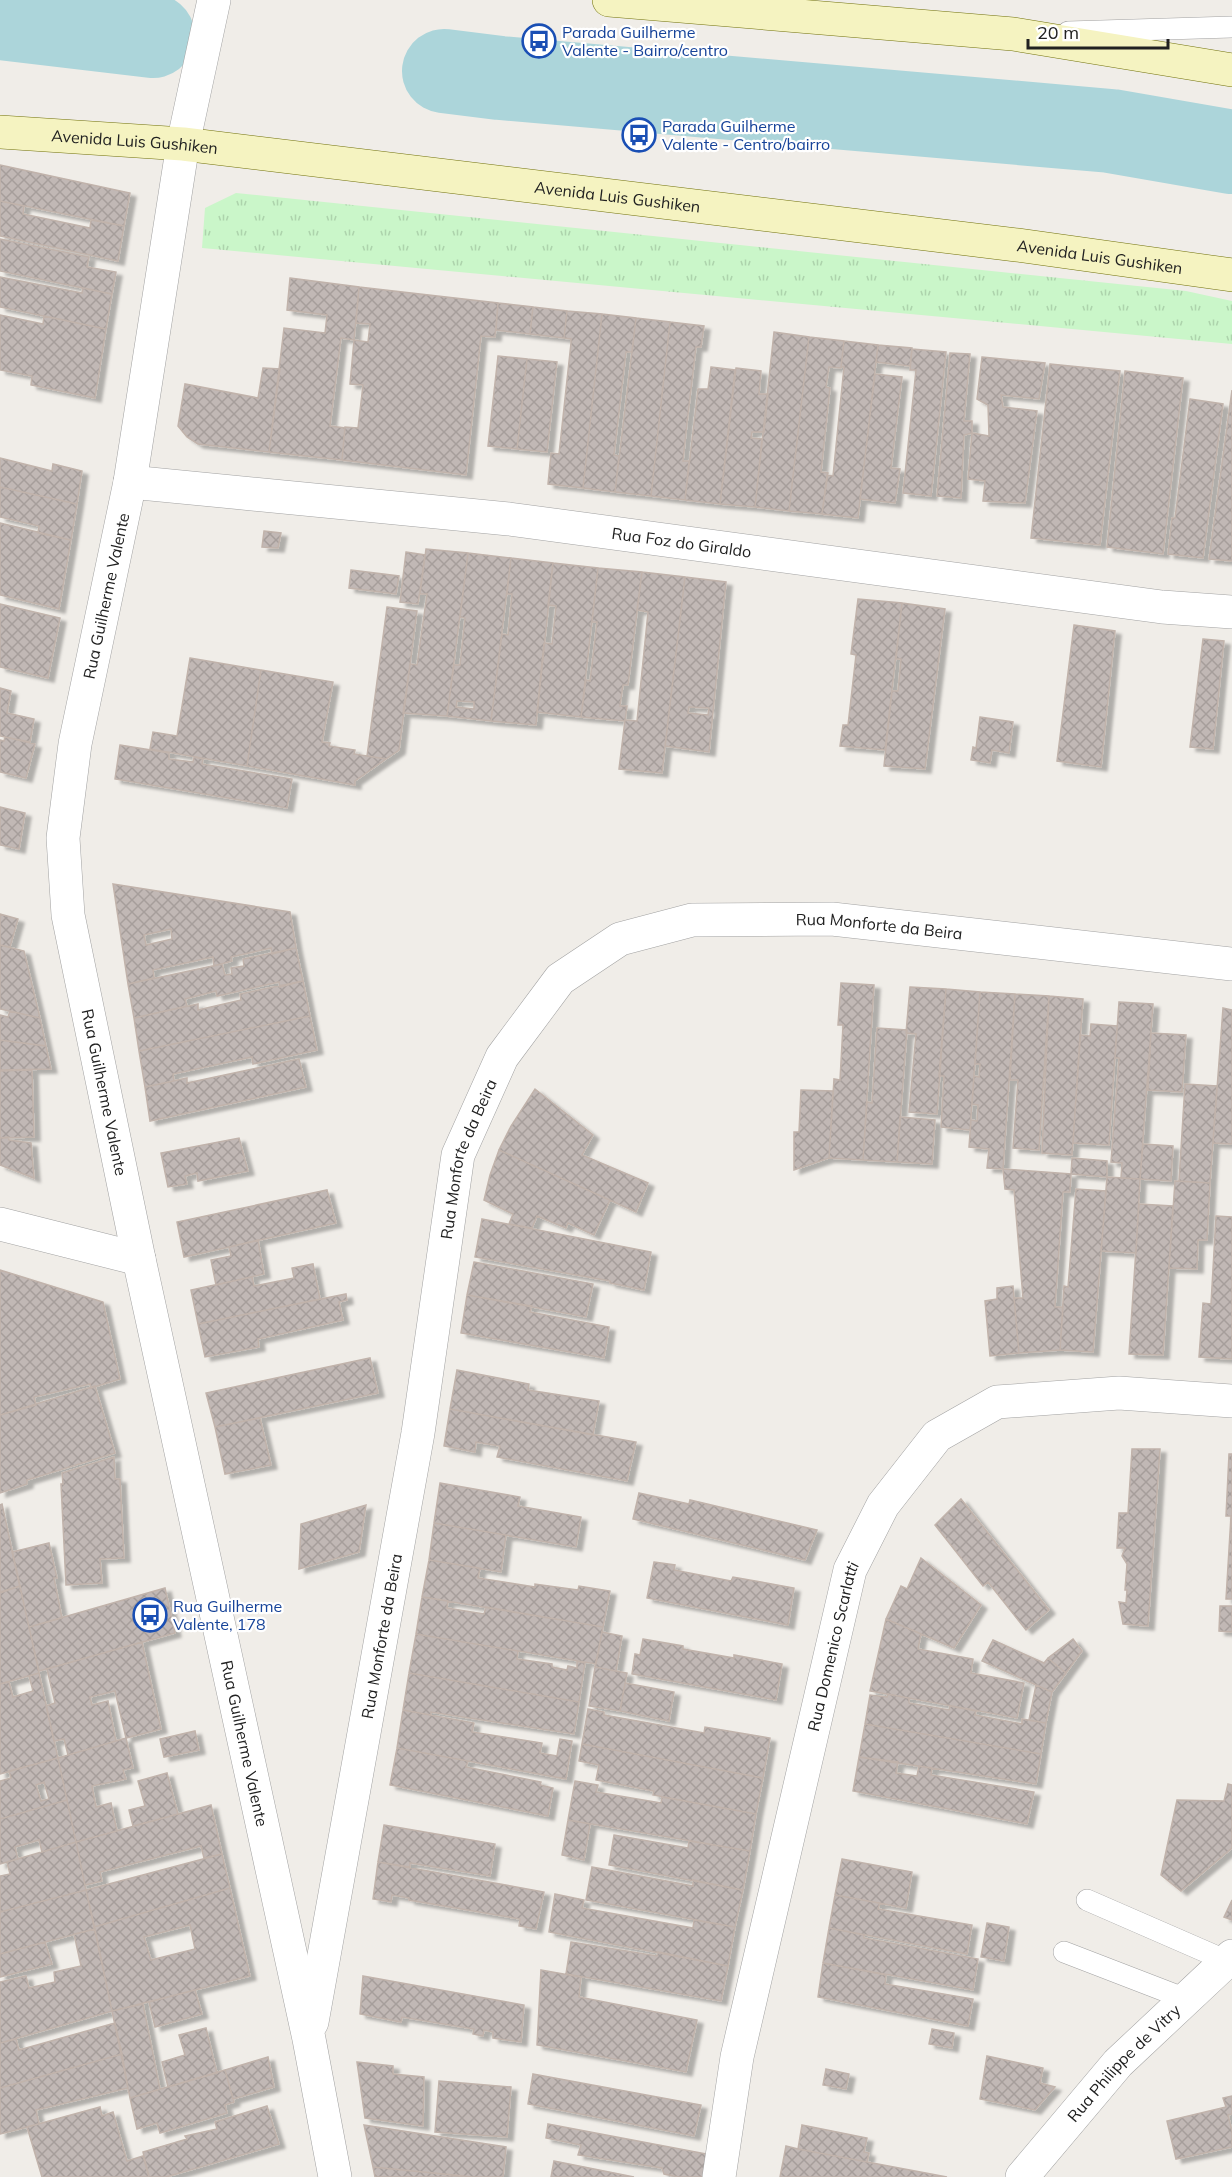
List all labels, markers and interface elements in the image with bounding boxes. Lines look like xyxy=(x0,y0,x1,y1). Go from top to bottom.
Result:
scale bar xyxy=(1028,12,1168,50)
text: 20 m xyxy=(1037,21,1079,44)
place label: Parada Guilherme Valente - Bairro/centro xyxy=(562,22,728,60)
bus stop icon: Parada Guilherme Valente - Bairro/centro xyxy=(521,23,557,59)
place label: Parada Guilherme Valente - Centro/bairro xyxy=(662,116,830,154)
bus stop icon: Parada Guilherme Valente - Centro/bairro xyxy=(621,117,657,153)
street label: Avenida Luis Gushiken xyxy=(51,125,219,158)
street label: Avenida Luis Gushiken xyxy=(533,177,702,217)
street label: Avenida Luis Gushiken xyxy=(1016,235,1184,278)
street label: Rua Guilherme Valente xyxy=(79,511,133,681)
street label: Rua Foz do Giraldo xyxy=(611,523,753,562)
street label: Rua Monforte da Beira xyxy=(796,909,964,944)
street label: Rua Guilherme Valente xyxy=(78,1007,132,1177)
street label: Rua Monforte da Beira xyxy=(436,1076,501,1241)
street label: Rua Monforte da Beira xyxy=(357,1552,406,1720)
street label: Rua Domenico Scarlatti xyxy=(803,1558,863,1733)
place label: Rua Guilherme Valente, 178 xyxy=(173,1596,282,1634)
bus stop icon: Rua Guilherme Valente, 178 xyxy=(132,1597,168,1633)
street label: Rua Guilherme Valente xyxy=(217,1658,272,1828)
street label: Rua Philippe de Vitry xyxy=(1063,1999,1185,2126)

